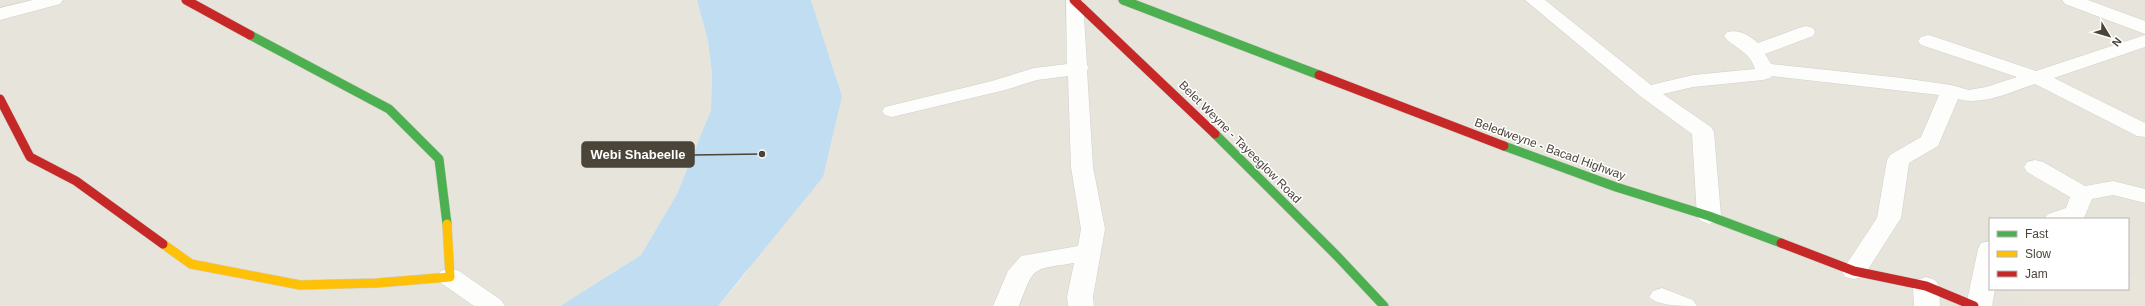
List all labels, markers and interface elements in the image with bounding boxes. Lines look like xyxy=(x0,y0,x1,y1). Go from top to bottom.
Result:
north arrow xyxy=(2089,16,2129,56)
text: N xyxy=(2110,35,2124,49)
street label: Belet Weyne - Tayeeglow Road xyxy=(1176,78,1304,206)
street label: Beledweyne - Bacad Highway xyxy=(1473,115,1627,183)
callout: Webi Shabeelle xyxy=(582,142,694,167)
text: Webi Shabeelle xyxy=(590,147,686,162)
legend xyxy=(1989,218,2129,290)
text: Fast xyxy=(2025,227,2049,241)
text: Slow xyxy=(2025,247,2051,261)
text: Jam xyxy=(2025,267,2048,281)

